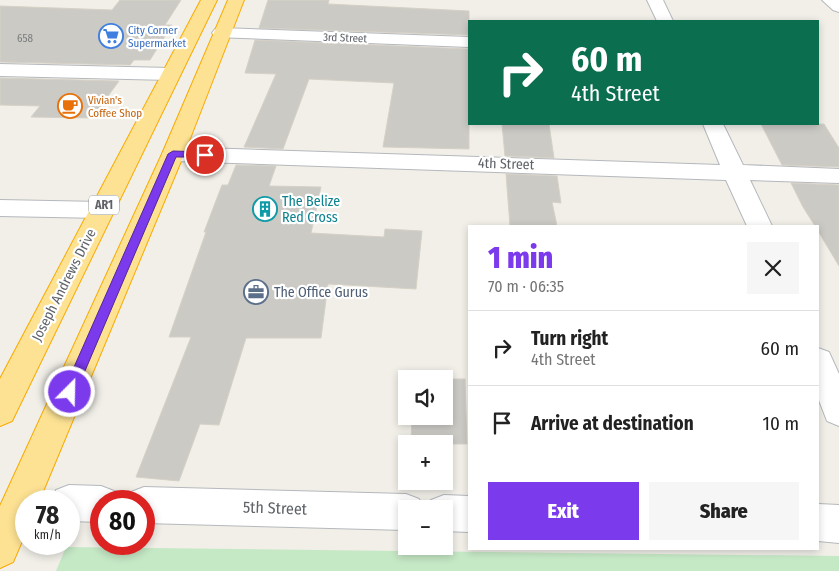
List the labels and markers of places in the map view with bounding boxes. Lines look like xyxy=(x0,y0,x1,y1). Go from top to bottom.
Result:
supermarket icon: City Corner Supermarket xyxy=(98,23,124,49)
place label: City Corner Supermarket xyxy=(128,24,186,50)
cafe icon: Vivian's Coffee Shop xyxy=(57,93,83,119)
place label: Vivian's Coffee Shop xyxy=(88,94,142,120)
pin xyxy=(184,134,226,176)
place label: The Belize Red Cross xyxy=(282,193,340,226)
building icon: The Belize Red Cross xyxy=(252,196,278,222)
office icon: The Office Gurus xyxy=(243,279,269,305)
place label: The Office Gurus xyxy=(274,284,368,301)

